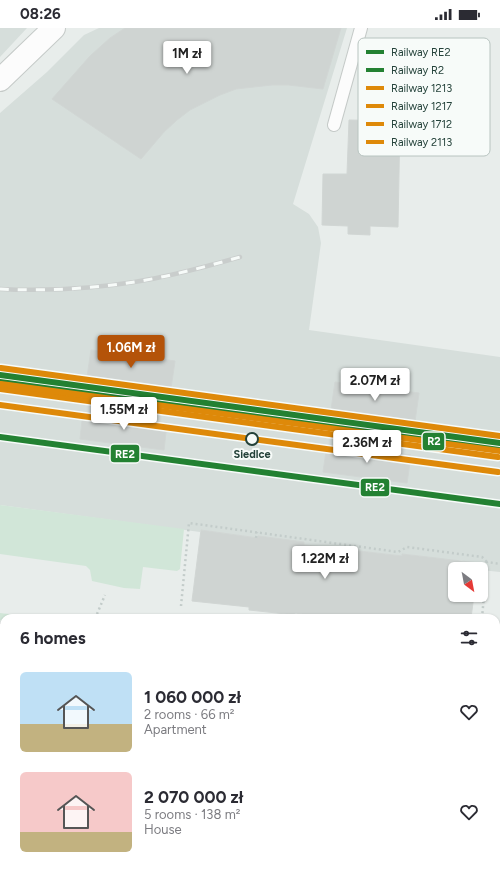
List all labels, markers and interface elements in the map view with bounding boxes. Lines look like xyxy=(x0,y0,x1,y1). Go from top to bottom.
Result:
text: 08:26 xyxy=(20,5,61,23)
legend xyxy=(358,38,490,156)
pin: 1M zł xyxy=(159,41,215,75)
text: 1M zł xyxy=(172,46,202,61)
text: Railway RE2 xyxy=(391,46,451,59)
text: Railway R2 xyxy=(391,64,444,77)
text: Railway 1213 xyxy=(391,82,452,95)
text: Railway 1217 xyxy=(391,100,452,113)
text: Railway 1712 xyxy=(391,118,452,131)
text: Railway 2113 xyxy=(391,136,452,149)
pin: 1.06M zł xyxy=(90,335,172,369)
text: 1.06M zł xyxy=(107,340,155,355)
pin: 2.07M zł xyxy=(334,368,416,402)
text: 2.07M zł xyxy=(350,373,400,388)
pin: 1.55M zł xyxy=(83,397,165,431)
text: 1.55M zł xyxy=(100,402,148,417)
pin: 2.36M zł xyxy=(326,430,408,464)
marker: Siedlce xyxy=(245,432,259,446)
line badge: R2 xyxy=(422,432,445,451)
text: 2.36M zł xyxy=(342,435,392,450)
text: R2 xyxy=(427,435,441,448)
line badge: RE2 xyxy=(110,444,140,463)
text: RE2 xyxy=(115,448,135,461)
place label: Siedlce xyxy=(233,448,271,461)
line badge: RE2 xyxy=(360,478,390,497)
text: RE2 xyxy=(365,481,385,494)
pin: 1.22M zł xyxy=(284,546,366,580)
text: 1.22M zł xyxy=(301,551,349,566)
north arrow xyxy=(448,562,488,602)
map controls xyxy=(448,562,488,602)
icon: filters xyxy=(458,627,480,649)
text: 6 homes xyxy=(20,628,86,648)
text: 1 060 000 zł xyxy=(144,687,241,707)
icon: home xyxy=(52,688,100,736)
icon: heart xyxy=(458,701,480,723)
text: 2 rooms · 66 m² xyxy=(144,707,234,722)
text: Apartment xyxy=(144,722,207,737)
text: 2 070 000 zł xyxy=(144,787,243,807)
icon: home xyxy=(52,788,100,836)
icon: heart xyxy=(458,801,480,823)
text: 5 rooms · 138 m² xyxy=(144,807,240,822)
text: House xyxy=(144,822,182,837)

